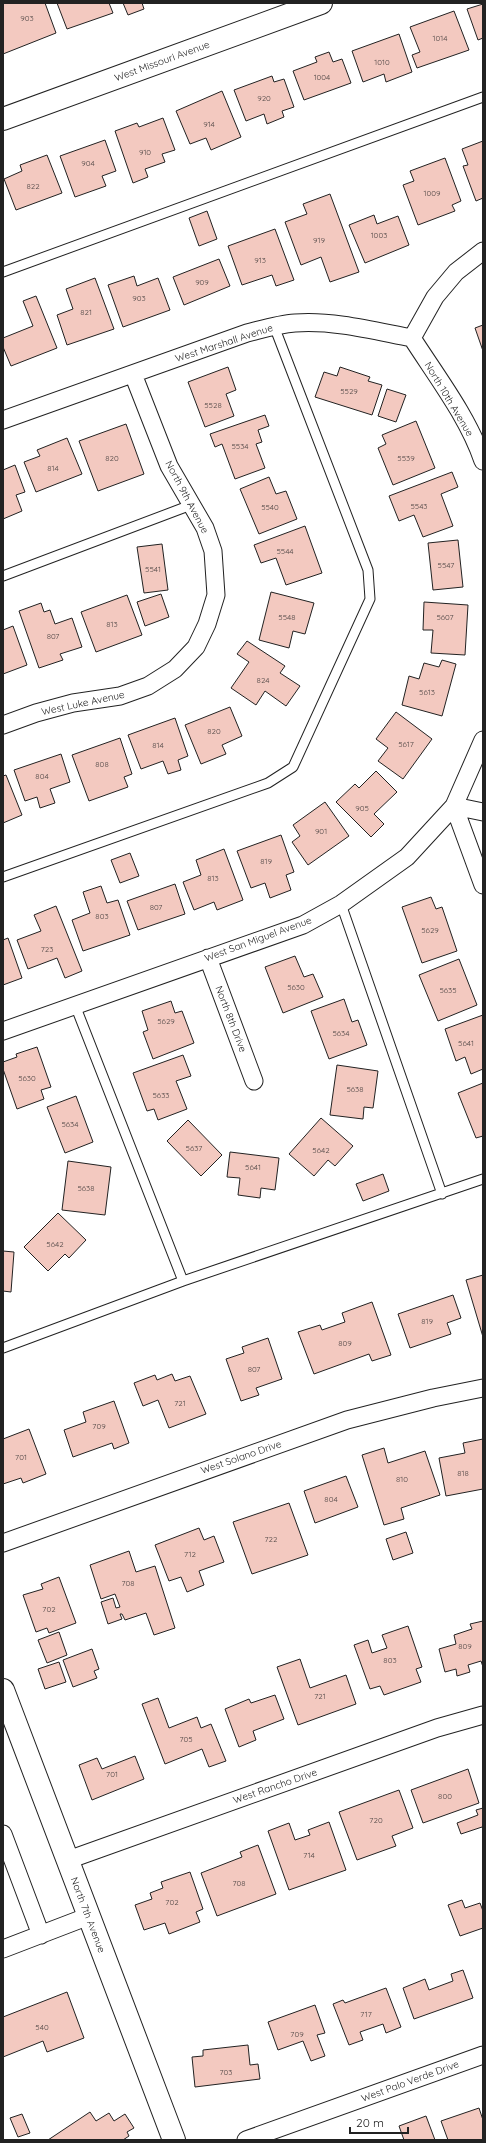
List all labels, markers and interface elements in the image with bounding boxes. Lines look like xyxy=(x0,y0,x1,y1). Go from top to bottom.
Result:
house number: 903 xyxy=(20,13,34,23)
house number: 1014 xyxy=(433,33,447,43)
street label: West Missouri Avenue xyxy=(113,38,212,84)
house number: 1010 xyxy=(374,57,390,67)
house number: 1004 xyxy=(314,72,330,82)
house number: 920 xyxy=(257,93,271,103)
house number: 914 xyxy=(203,119,215,129)
house number: 910 xyxy=(139,147,151,157)
house number: 904 xyxy=(81,158,95,168)
house number: 822 xyxy=(26,181,40,191)
house number: 1009 xyxy=(424,188,441,198)
house number: 1003 xyxy=(371,230,387,240)
house number: 919 xyxy=(313,235,326,245)
house number: 913 xyxy=(254,255,266,265)
house number: 909 xyxy=(195,277,209,287)
house number: 903 xyxy=(132,293,146,303)
house number: 821 xyxy=(80,307,92,317)
street label: West Marshall Avenue xyxy=(173,321,275,365)
street label: North 10th Avenue xyxy=(422,359,477,439)
house number: 5529 xyxy=(340,386,358,396)
house number: 5528 xyxy=(204,400,222,410)
house number: 5534 xyxy=(231,441,249,451)
house number: 820 xyxy=(105,453,119,463)
house number: 5539 xyxy=(397,453,415,463)
street label: North 9th Avenue xyxy=(162,458,212,536)
house number: 814 xyxy=(47,463,59,473)
house number: 5543 xyxy=(410,501,428,511)
house number: 5540 xyxy=(261,502,279,512)
house number: 5544 xyxy=(276,546,294,556)
house number: 5547 xyxy=(438,560,454,570)
house number: 5541 xyxy=(145,564,161,574)
house number: 5548 xyxy=(278,612,296,622)
house number: 5607 xyxy=(436,612,454,622)
house number: 813 xyxy=(106,619,118,629)
house number: 807 xyxy=(47,631,59,641)
house number: 824 xyxy=(257,675,269,685)
house number: 5613 xyxy=(419,687,435,697)
street label: West Luke Avenue xyxy=(40,688,126,718)
house number: 820 xyxy=(207,726,221,736)
house number: 5617 xyxy=(398,739,414,749)
house number: 814 xyxy=(152,740,164,750)
house number: 808 xyxy=(95,759,109,769)
house number: 804 xyxy=(35,771,49,781)
house number: 905 xyxy=(355,803,369,813)
house number: 901 xyxy=(315,826,327,836)
house number: 819 xyxy=(260,856,272,866)
house number: 813 xyxy=(207,873,219,883)
house number: 807 xyxy=(150,902,162,912)
house number: 803 xyxy=(95,911,109,921)
street label: West San Miguel Avenue xyxy=(203,913,314,964)
house number: 5629 xyxy=(421,925,439,935)
house number: 723 xyxy=(41,944,53,954)
house number: 5630 xyxy=(287,982,305,992)
street label: North 8th Drive xyxy=(212,984,250,1054)
house number: 5635 xyxy=(439,985,457,995)
house number: 5629 xyxy=(157,1016,175,1026)
house number: 5634 xyxy=(332,1028,350,1038)
house number: 5641 xyxy=(458,1038,474,1048)
house number: 5630 xyxy=(18,1073,36,1083)
house number: 5638 xyxy=(346,1084,364,1094)
house number: 5633 xyxy=(152,1090,170,1100)
house number: 5634 xyxy=(61,1119,79,1129)
house number: 5637 xyxy=(186,1143,202,1153)
house number: 5642 xyxy=(312,1145,330,1155)
house number: 5641 xyxy=(245,1162,261,1172)
house number: 5638 xyxy=(77,1183,95,1193)
house number: 5642 xyxy=(46,1239,64,1249)
house number: 819 xyxy=(421,1316,433,1326)
house number: 809 xyxy=(338,1338,352,1348)
house number: 807 xyxy=(248,1364,260,1374)
house number: 721 xyxy=(174,1398,186,1408)
house number: 709 xyxy=(92,1421,106,1431)
street label: West Solano Drive xyxy=(199,1437,283,1477)
house number: 701 xyxy=(15,1452,27,1462)
house number: 818 xyxy=(457,1468,469,1478)
house number: 810 xyxy=(396,1474,408,1484)
house number: 804 xyxy=(324,1494,338,1504)
house number: 722 xyxy=(265,1534,278,1544)
house number: 712 xyxy=(184,1549,196,1559)
house number: 708 xyxy=(121,1578,135,1588)
house number: 702 xyxy=(42,1604,56,1614)
house number: 809 xyxy=(458,1641,472,1651)
house number: 803 xyxy=(383,1655,397,1665)
house number: 721 xyxy=(314,1691,326,1701)
house number: 705 xyxy=(179,1734,193,1744)
street label: West Rancho Drive xyxy=(231,1765,319,1807)
house number: 701 xyxy=(106,1769,118,1779)
house number: 800 xyxy=(438,1791,452,1801)
house number: 720 xyxy=(369,1815,383,1825)
house number: 714 xyxy=(303,1850,315,1860)
street label: North 7th Avenue xyxy=(68,1875,109,1955)
house number: 708 xyxy=(232,1878,246,1888)
house number: 702 xyxy=(165,1897,179,1907)
house number: 717 xyxy=(360,2009,372,2019)
house number: 540 xyxy=(35,2022,49,2032)
house number: 709 xyxy=(290,2029,304,2039)
street label: West Palo Verde Drive xyxy=(359,2057,461,2105)
house number: 703 xyxy=(219,2067,233,2077)
scale bar xyxy=(350,2109,408,2135)
text: 20 m xyxy=(356,2115,384,2130)

